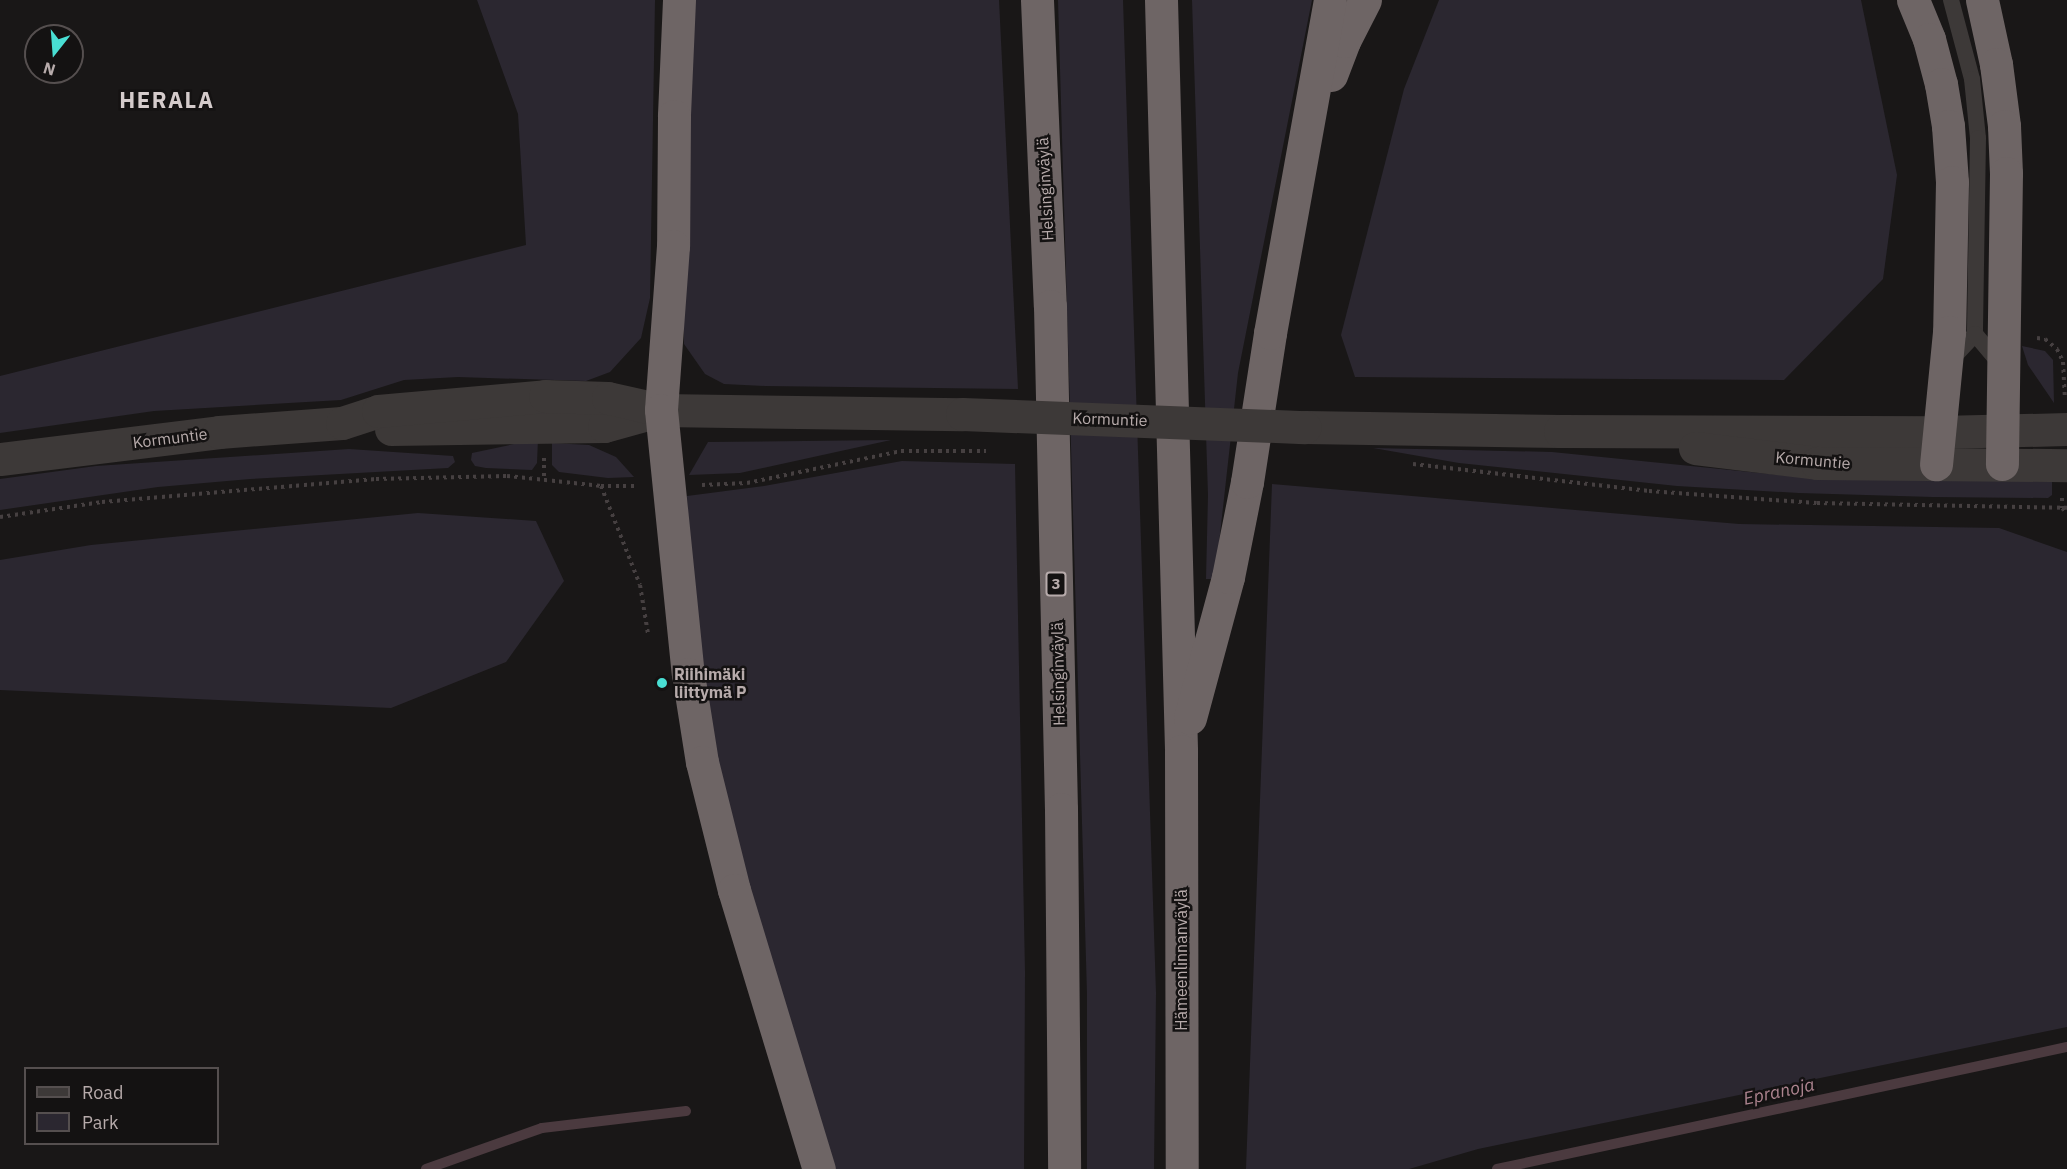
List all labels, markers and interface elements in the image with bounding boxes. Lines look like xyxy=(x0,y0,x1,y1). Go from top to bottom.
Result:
north arrow xyxy=(24,24,84,84)
text: N xyxy=(41,58,58,81)
district label: HERALA xyxy=(119,87,215,113)
street label: Helsinginväylä xyxy=(1033,137,1057,241)
street label: Kormuntie xyxy=(1072,408,1148,430)
street label: Kormuntie xyxy=(132,424,208,452)
street label: Kormuntie xyxy=(1775,447,1851,473)
road number: 3 xyxy=(1046,572,1066,596)
street label: Helsinginväylä xyxy=(1047,622,1069,726)
place label: Riihimäki liittymä P xyxy=(674,664,746,702)
marker: Riihimäki liittymä P xyxy=(655,676,669,690)
street label: Hämeenlinnanväylä xyxy=(1171,889,1191,1031)
legend xyxy=(24,1067,219,1145)
water label: Epranoja xyxy=(1741,1074,1817,1110)
text: Road xyxy=(82,1081,123,1104)
text: Park xyxy=(82,1111,118,1134)

